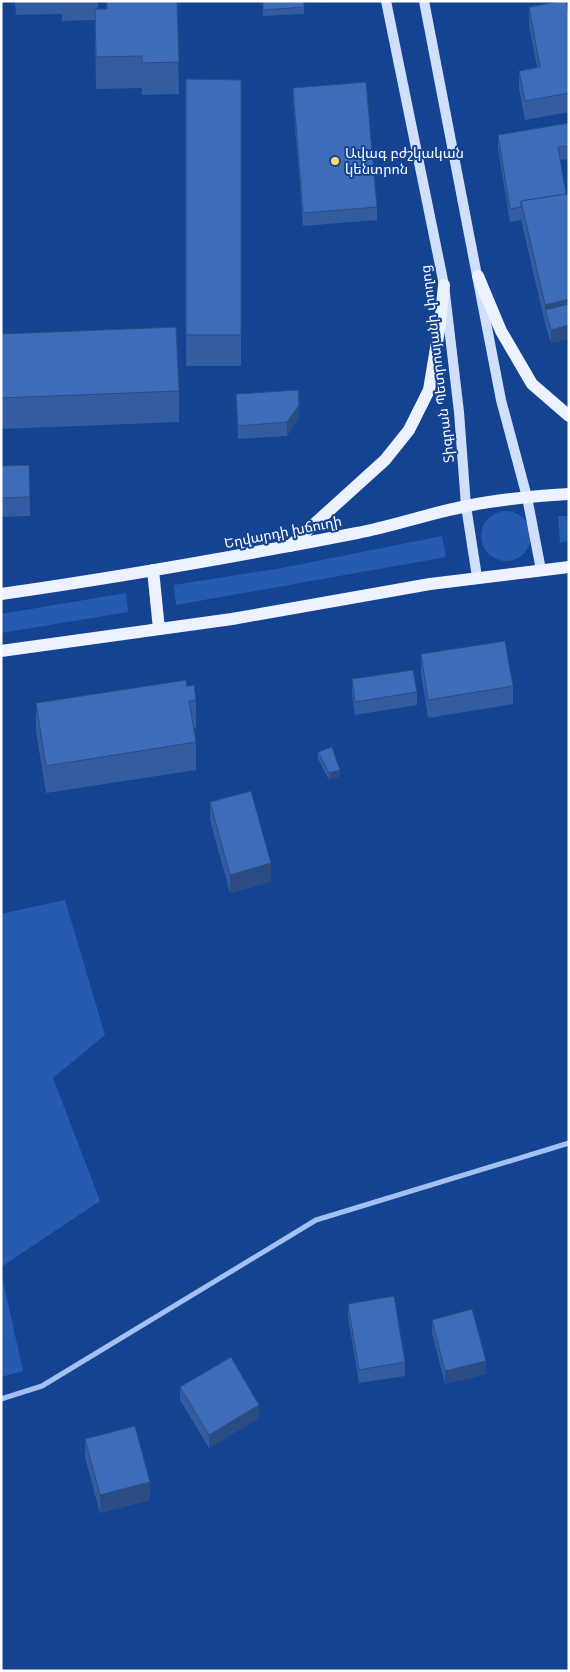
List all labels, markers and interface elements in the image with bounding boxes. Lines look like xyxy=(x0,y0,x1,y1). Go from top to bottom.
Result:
place label: Ավագ բժշկական կենտրոն xyxy=(345,144,464,178)
marker: Ավագ բժշկական կենտրոն xyxy=(329,155,341,167)
street label: Տիգրան Պետրոսյանի փողոց xyxy=(416,264,458,464)
street label: Եղվարդի խճուղի xyxy=(223,512,343,552)

